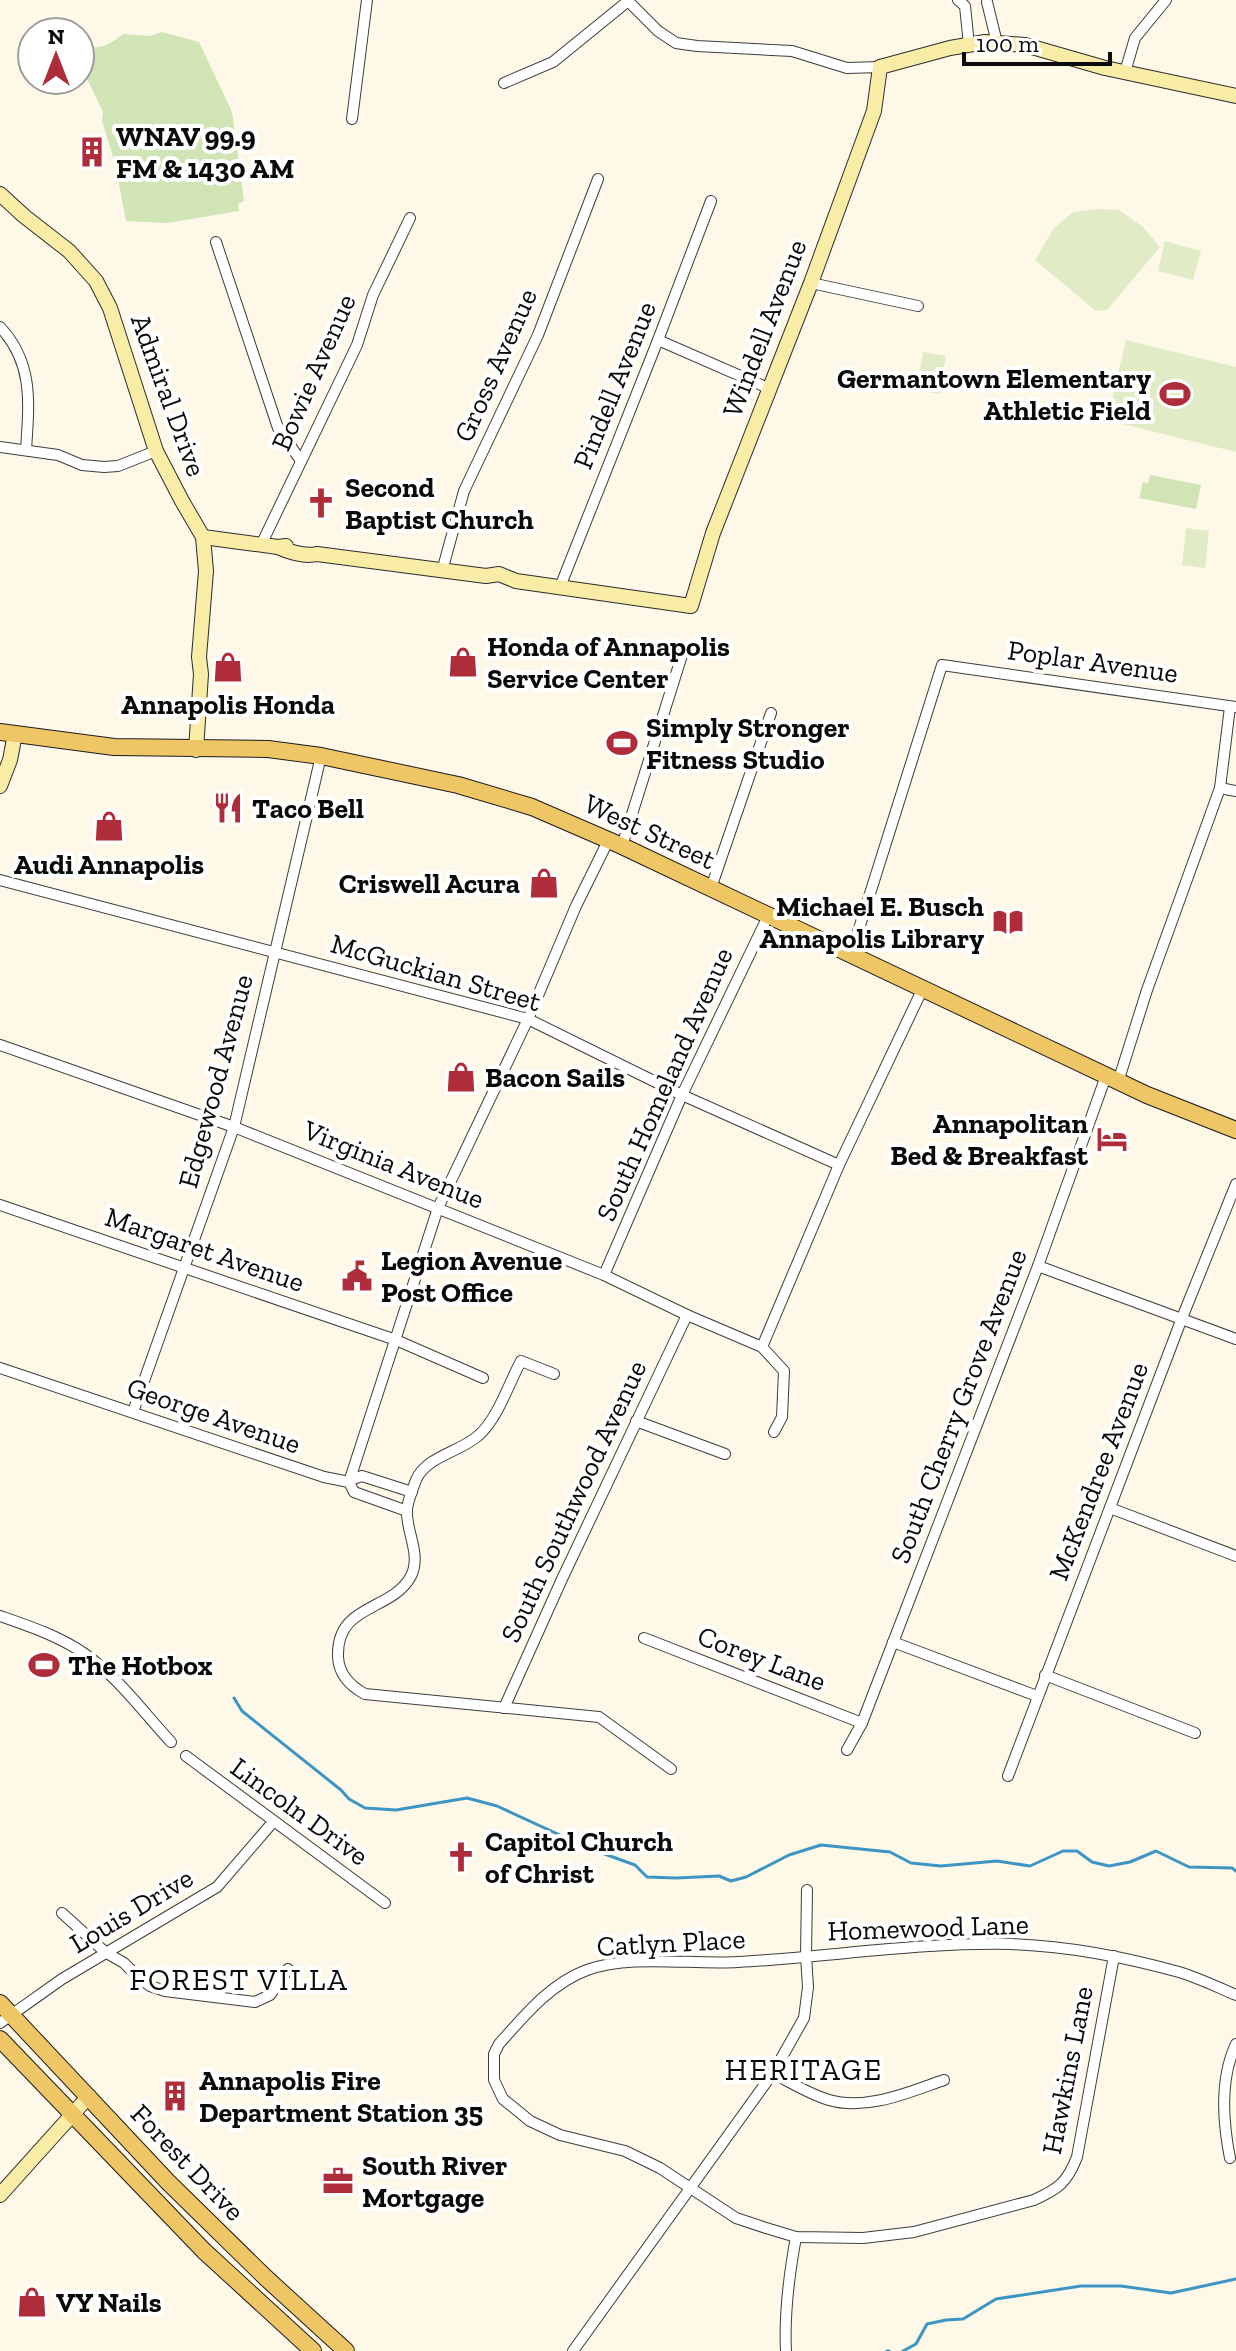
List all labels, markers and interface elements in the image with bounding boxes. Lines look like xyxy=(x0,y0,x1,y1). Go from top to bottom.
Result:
north arrow xyxy=(16,16,96,96)
scale bar xyxy=(964,16,1110,66)
text: N xyxy=(48,23,65,50)
text: 100 m xyxy=(976,29,1039,58)
place label: WNAV 99.9 FM & 1430 AM xyxy=(116,120,294,185)
building icon: WNAV 99.9 FM & 1430 AM xyxy=(75,135,109,169)
street label: Windell Avenue xyxy=(716,235,813,421)
street label: Gross Avenue xyxy=(447,283,544,447)
street label: Bowie Avenue xyxy=(264,289,363,456)
street label: Pindell Avenue xyxy=(566,297,663,474)
street label: Admiral Drive xyxy=(124,310,213,481)
place label: Germantown Elementary Athletic Field xyxy=(837,362,1151,427)
sports icon: Germantown Elementary Athletic Field xyxy=(1158,377,1192,411)
place label: Second Baptist Church xyxy=(345,471,534,536)
church icon: Second Baptist Church xyxy=(304,486,338,520)
place label: Honda of Annapolis Service Center xyxy=(487,630,730,695)
street label: Poplar Avenue xyxy=(1006,633,1180,690)
shop icon: Honda of Annapolis Service Center xyxy=(446,645,480,679)
shop icon: Annapolis Honda xyxy=(211,650,245,684)
place label: Annapolis Honda xyxy=(121,688,335,721)
place label: Simply Stronger Fitness Studio xyxy=(646,711,850,776)
sports icon: Simply Stronger Fitness Studio xyxy=(605,726,639,760)
street label: West Street xyxy=(579,787,721,876)
restaurant icon: Taco Bell xyxy=(211,791,245,825)
place label: Taco Bell xyxy=(252,792,364,825)
shop icon: Audi Annapolis xyxy=(92,809,126,843)
place label: Audi Annapolis xyxy=(14,848,204,881)
shop icon: Criswell Acura xyxy=(527,866,561,900)
place label: Criswell Acura xyxy=(339,867,520,900)
place label: Michael E. Busch Annapolis Library xyxy=(759,890,984,955)
library icon: Michael E. Busch Annapolis Library xyxy=(991,905,1025,939)
street label: McGuckian Street xyxy=(327,927,545,1018)
street label: South Homeland Avenue xyxy=(589,942,740,1226)
street label: Edgewood Avenue xyxy=(171,971,260,1191)
shop icon: Bacon Sails xyxy=(444,1060,478,1094)
place label: Bacon Sails xyxy=(485,1061,625,1094)
place label: Annapolitan Bed & Breakfast xyxy=(890,1107,1089,1172)
street label: Virginia Avenue xyxy=(298,1113,489,1216)
hotel icon: Annapolitan Bed & Breakfast xyxy=(1095,1122,1129,1156)
street label: Margaret Avenue xyxy=(101,1200,309,1299)
place label: Legion Avenue Post Office xyxy=(381,1244,562,1309)
street label: South Cherry Grove Avenue xyxy=(883,1244,1034,1568)
public building icon: Legion Avenue Post Office xyxy=(340,1259,374,1293)
street label: South Southwood Avenue xyxy=(494,1355,653,1647)
street label: McKendree Avenue xyxy=(1042,1357,1155,1585)
street label: George Avenue xyxy=(123,1370,305,1461)
street label: Corey Lane xyxy=(693,1619,831,1698)
sports icon: The Hotbox xyxy=(27,1648,61,1682)
place label: The Hotbox xyxy=(68,1649,213,1682)
street label: Lincoln Drive xyxy=(224,1750,375,1872)
place label: Capitol Church of Christ xyxy=(485,1825,673,1890)
church icon: Capitol Church of Christ xyxy=(444,1840,478,1874)
street label: Louis Drive xyxy=(64,1861,199,1960)
street label: Homewood Lane xyxy=(827,1907,1029,1948)
street label: Catlyn Place xyxy=(596,1922,746,1963)
district label: FOREST VILLA xyxy=(129,1962,349,1998)
street label: Hawkins Lane xyxy=(1035,1983,1100,2157)
district label: HERITAGE xyxy=(725,2052,883,2088)
place label: Annapolis Fire Department Station 35 xyxy=(199,2064,483,2129)
building icon: Annapolis Fire Department Station 35 xyxy=(158,2079,192,2113)
street label: Forest Drive xyxy=(124,2097,251,2228)
place label: South River Mortgage xyxy=(362,2149,507,2214)
office icon: South River Mortgage xyxy=(321,2164,355,2198)
shop icon: VY Nails xyxy=(15,2285,49,2319)
place label: VY Nails xyxy=(56,2286,162,2319)

